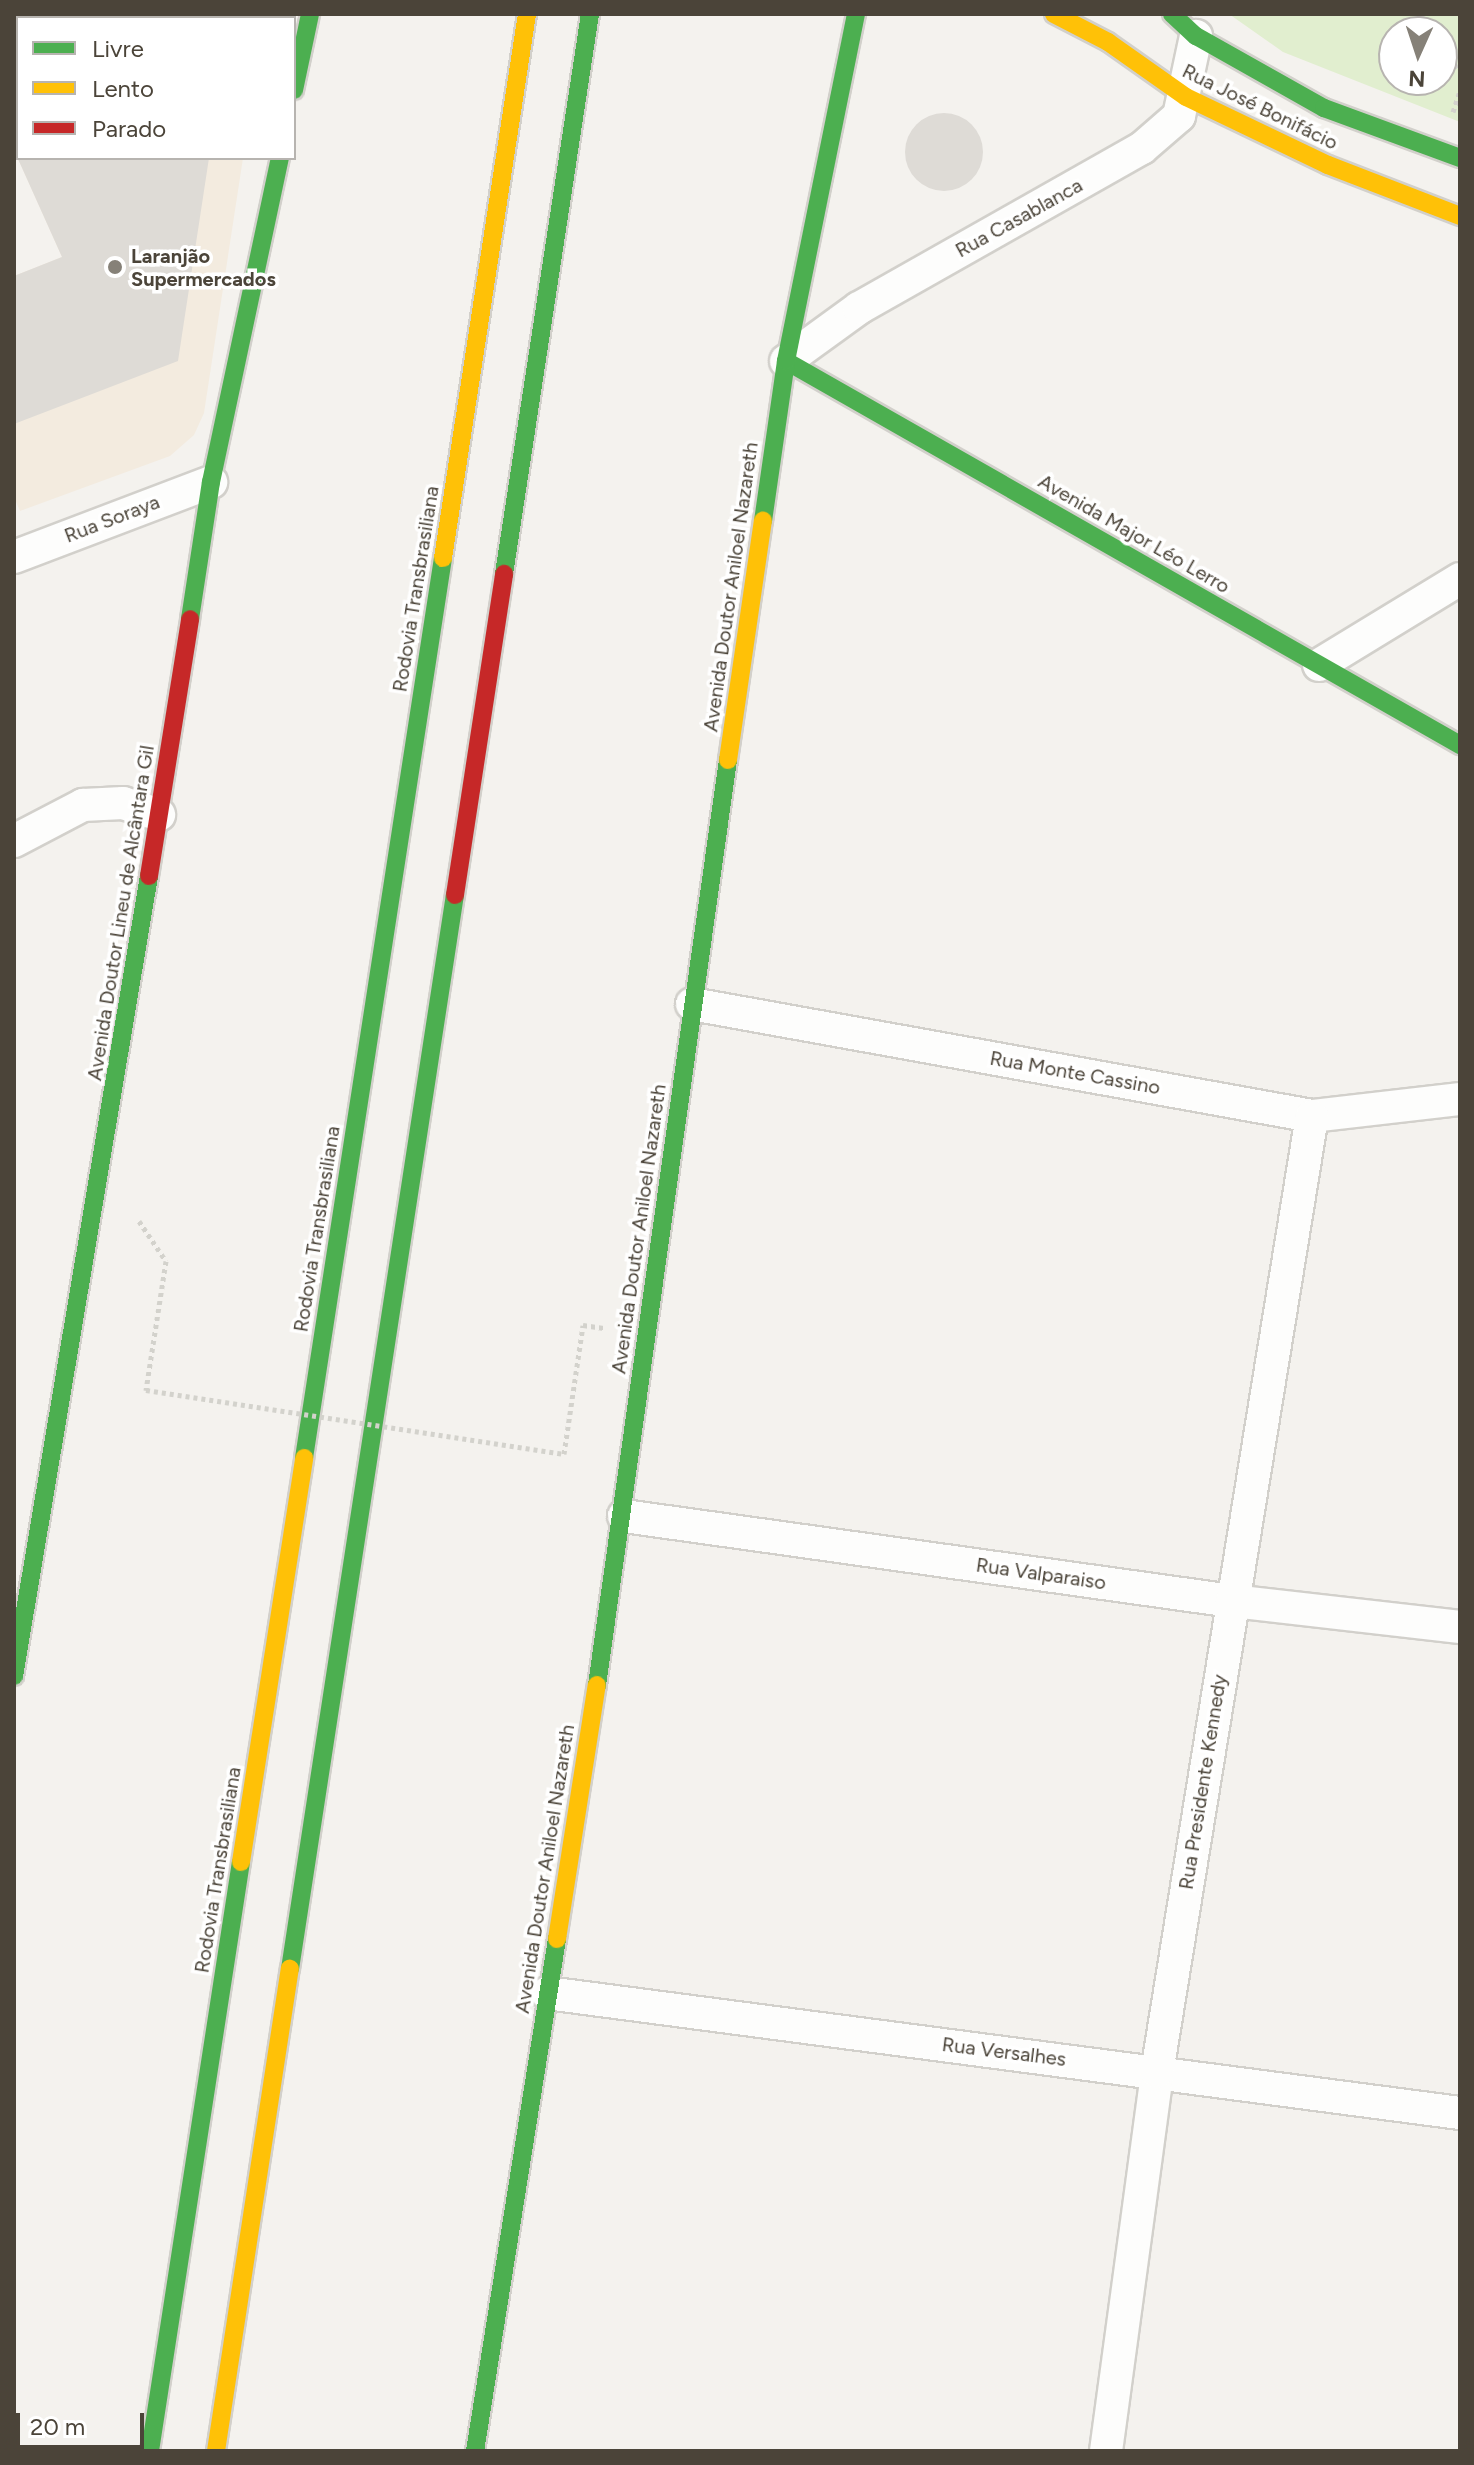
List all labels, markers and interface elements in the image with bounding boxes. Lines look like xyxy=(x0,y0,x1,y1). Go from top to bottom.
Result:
legend xyxy=(16,16,296,160)
north arrow xyxy=(1378,16,1458,96)
text: Livre xyxy=(92,34,144,63)
street label: Rua José Bonifácio xyxy=(1178,59,1342,155)
text: N xyxy=(1408,65,1426,92)
text: Lento xyxy=(92,74,154,103)
text: Parado xyxy=(92,114,166,143)
street label: Rua Casablanca xyxy=(951,173,1087,263)
place label: Laranjão Supermercados xyxy=(131,244,276,291)
marker: Laranjão Supermercados xyxy=(106,258,124,276)
street label: Avenida Doutor Aniloel Nazareth xyxy=(699,441,763,733)
street label: Avenida Major Léo Lerro xyxy=(1034,469,1234,599)
street label: Rodovia Transbrasiliana xyxy=(388,484,444,694)
street label: Rua Soraya xyxy=(61,490,163,548)
street label: Avenida Doutor Lineu de Alcântara Gil xyxy=(83,744,159,1082)
street label: Rua Monte Cassino xyxy=(988,1046,1162,1100)
street label: Avenida Doutor Aniloel Nazareth xyxy=(607,1083,671,1375)
street label: Rodovia Transbrasiliana xyxy=(289,1124,345,1334)
street label: Rua Valparaiso xyxy=(974,1553,1108,1595)
street label: Rua Presidente Kennedy xyxy=(1174,1673,1232,1891)
street label: Avenida Doutor Aniloel Nazareth xyxy=(510,1723,580,2015)
street label: Rodovia Transbrasiliana xyxy=(190,1765,246,1975)
street label: Rua Versalhes xyxy=(941,2032,1067,2072)
scale bar xyxy=(20,2397,148,2447)
text: 20 m xyxy=(30,2412,85,2441)

